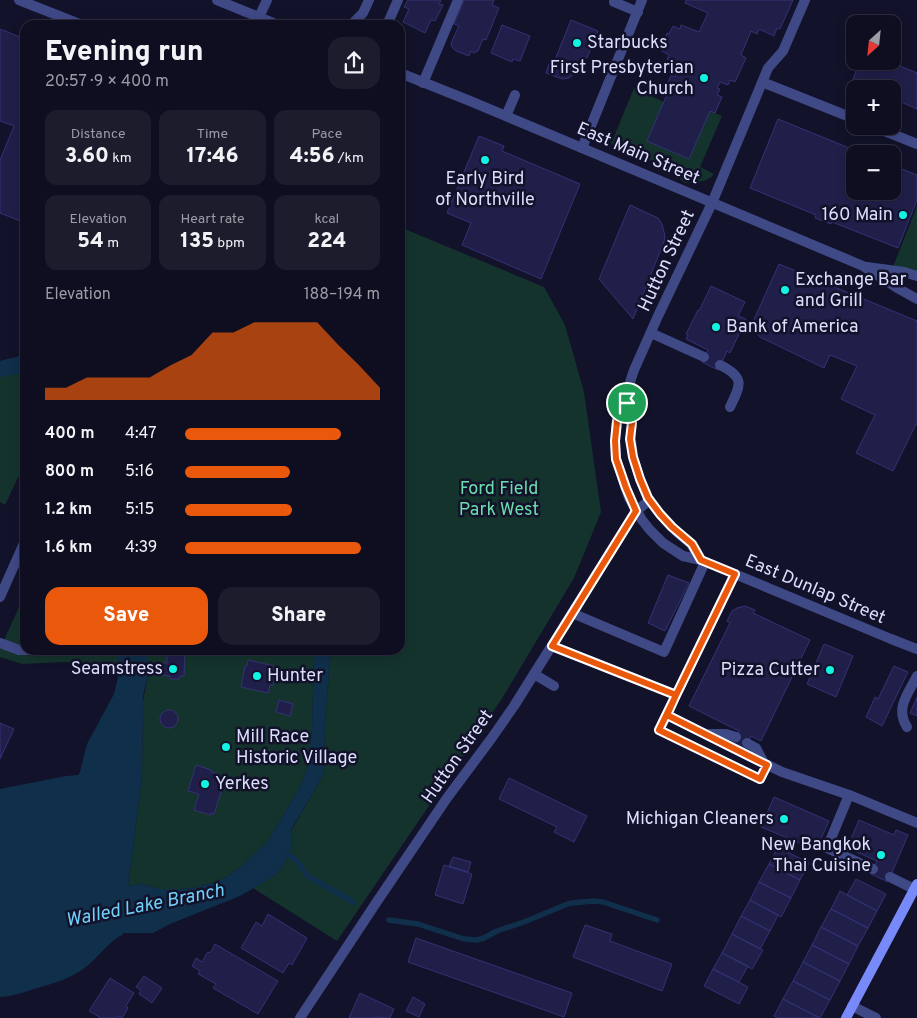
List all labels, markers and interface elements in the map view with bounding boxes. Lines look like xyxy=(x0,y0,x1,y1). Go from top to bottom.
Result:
north arrow xyxy=(846,15,901,70)
map controls xyxy=(846,15,901,200)
place label: Starbucks xyxy=(587,32,668,55)
text: Evening run xyxy=(45,35,204,71)
button: share xyxy=(328,37,380,89)
marker: Starbucks xyxy=(571,37,583,49)
place label: First Presbyterian Church xyxy=(550,57,694,101)
text: 20:57 · 9 × 400 m xyxy=(45,72,169,92)
marker: First Presbyterian Church xyxy=(698,72,710,84)
button: + xyxy=(846,80,901,135)
street label: East Main Street xyxy=(573,118,703,190)
text: Distance xyxy=(71,126,126,143)
text: Time xyxy=(197,126,228,143)
text: Pace xyxy=(311,126,342,143)
text: 3.60 xyxy=(65,143,109,170)
text: 17:46 xyxy=(186,143,239,170)
text: 4:56 xyxy=(290,143,334,170)
button: − xyxy=(846,145,901,200)
text: km xyxy=(109,150,132,167)
text: /km xyxy=(334,150,364,167)
marker: Early Bird of Northville xyxy=(479,154,491,166)
place label: Early Bird of Northville xyxy=(435,168,535,212)
place label: 160 Main xyxy=(822,204,893,227)
street label: Hutton Street xyxy=(633,206,701,316)
marker: 160 Main xyxy=(897,209,909,221)
text: Elevation xyxy=(69,211,127,228)
text: Heart rate xyxy=(180,211,245,228)
text: kcal xyxy=(314,211,339,228)
text: 54 xyxy=(77,228,104,255)
text: 135 xyxy=(180,228,214,255)
text: 224 xyxy=(307,228,347,255)
text: m xyxy=(104,235,119,252)
text: bpm xyxy=(214,235,245,252)
place label: Exchange Bar and Grill xyxy=(795,269,907,313)
marker: Exchange Bar and Grill xyxy=(779,284,791,296)
text: Elevation xyxy=(45,285,111,305)
text: 188–194 m xyxy=(304,285,380,305)
place label: Bank of America xyxy=(726,316,858,339)
marker: Bank of America xyxy=(710,321,722,333)
pin xyxy=(606,382,648,424)
icon: arrive xyxy=(613,389,641,417)
text: 400 m xyxy=(45,424,94,444)
text: 4:47 xyxy=(125,424,157,444)
text: 800 m xyxy=(45,462,94,482)
text: 5:16 xyxy=(125,462,154,482)
park label: Ford Field Park West xyxy=(459,478,539,522)
text: 1.2 km xyxy=(45,500,92,520)
text: 5:15 xyxy=(125,500,154,520)
text: 1.6 km xyxy=(45,538,92,558)
text: 4:39 xyxy=(125,538,157,558)
street label: East Dunlap Street xyxy=(741,550,889,630)
button: Save xyxy=(45,587,208,645)
button: Share xyxy=(218,587,380,645)
place label: Seamstress xyxy=(71,658,163,681)
place label: Pizza Cutter xyxy=(720,659,820,682)
marker: Seamstress xyxy=(167,663,179,675)
marker: Pizza Cutter xyxy=(824,664,836,676)
place label: Hunter xyxy=(267,665,323,688)
marker: Hunter xyxy=(251,670,263,682)
street label: Hutton Street xyxy=(417,705,499,809)
place label: Mill Race Historic Village xyxy=(236,726,357,770)
marker: Mill Race Historic Village xyxy=(220,741,232,753)
place label: Yerkes xyxy=(215,773,269,796)
marker: Yerkes xyxy=(199,778,211,790)
place label: Michigan Cleaners xyxy=(626,808,774,831)
marker: Michigan Cleaners xyxy=(778,813,790,825)
place label: New Bangkok Thai Cuisine xyxy=(761,834,871,878)
marker: New Bangkok Thai Cuisine xyxy=(875,849,887,861)
water label: Walled Lake Branch xyxy=(64,879,227,933)

